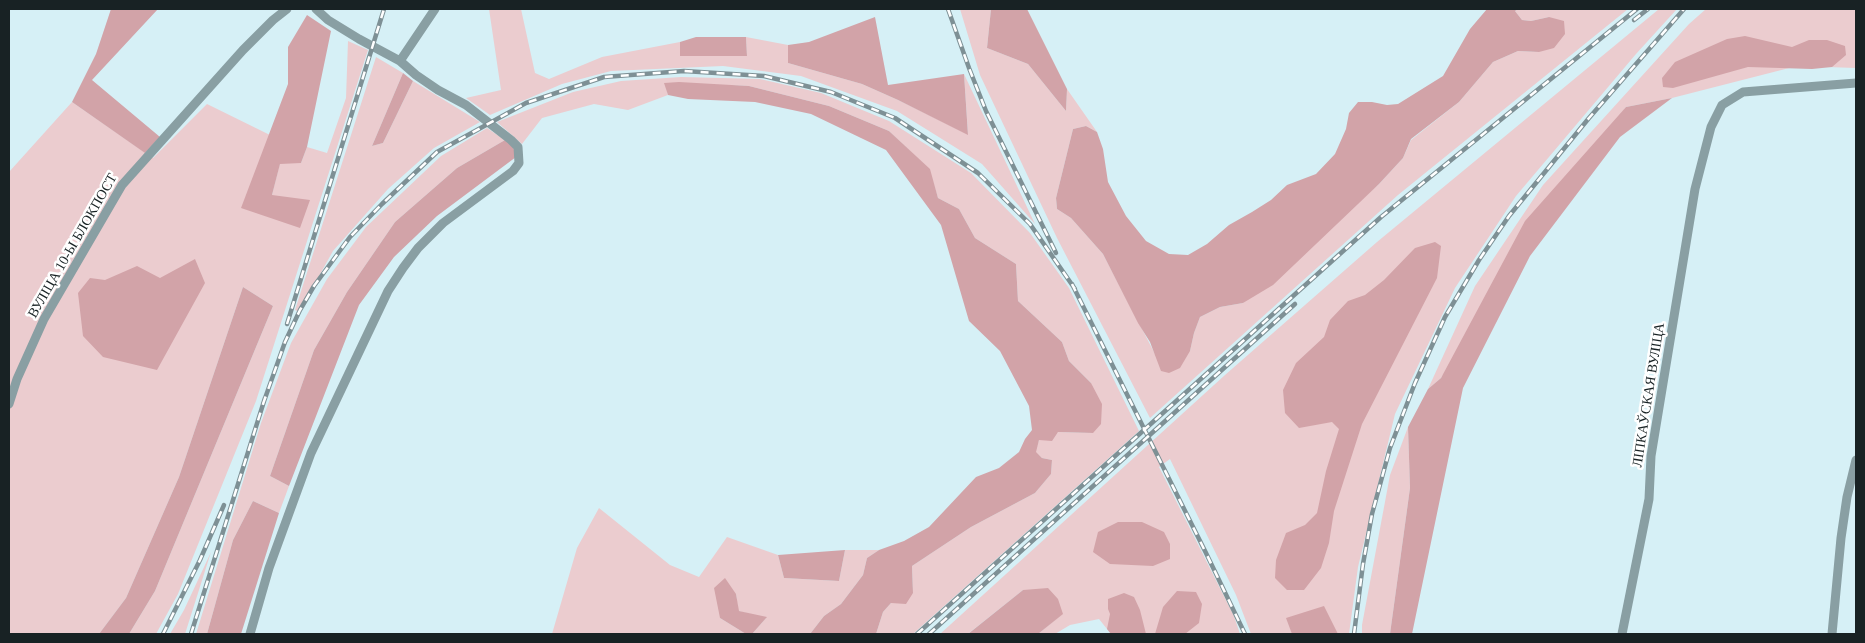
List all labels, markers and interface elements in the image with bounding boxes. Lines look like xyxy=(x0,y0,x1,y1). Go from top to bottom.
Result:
street label: ВУЛІЦА 10-Ы БЛОКПОСТ xyxy=(25,171,121,321)
street label: ЛІПКАЎСКАЯ ВУЛІЦА xyxy=(1629,322,1669,468)

